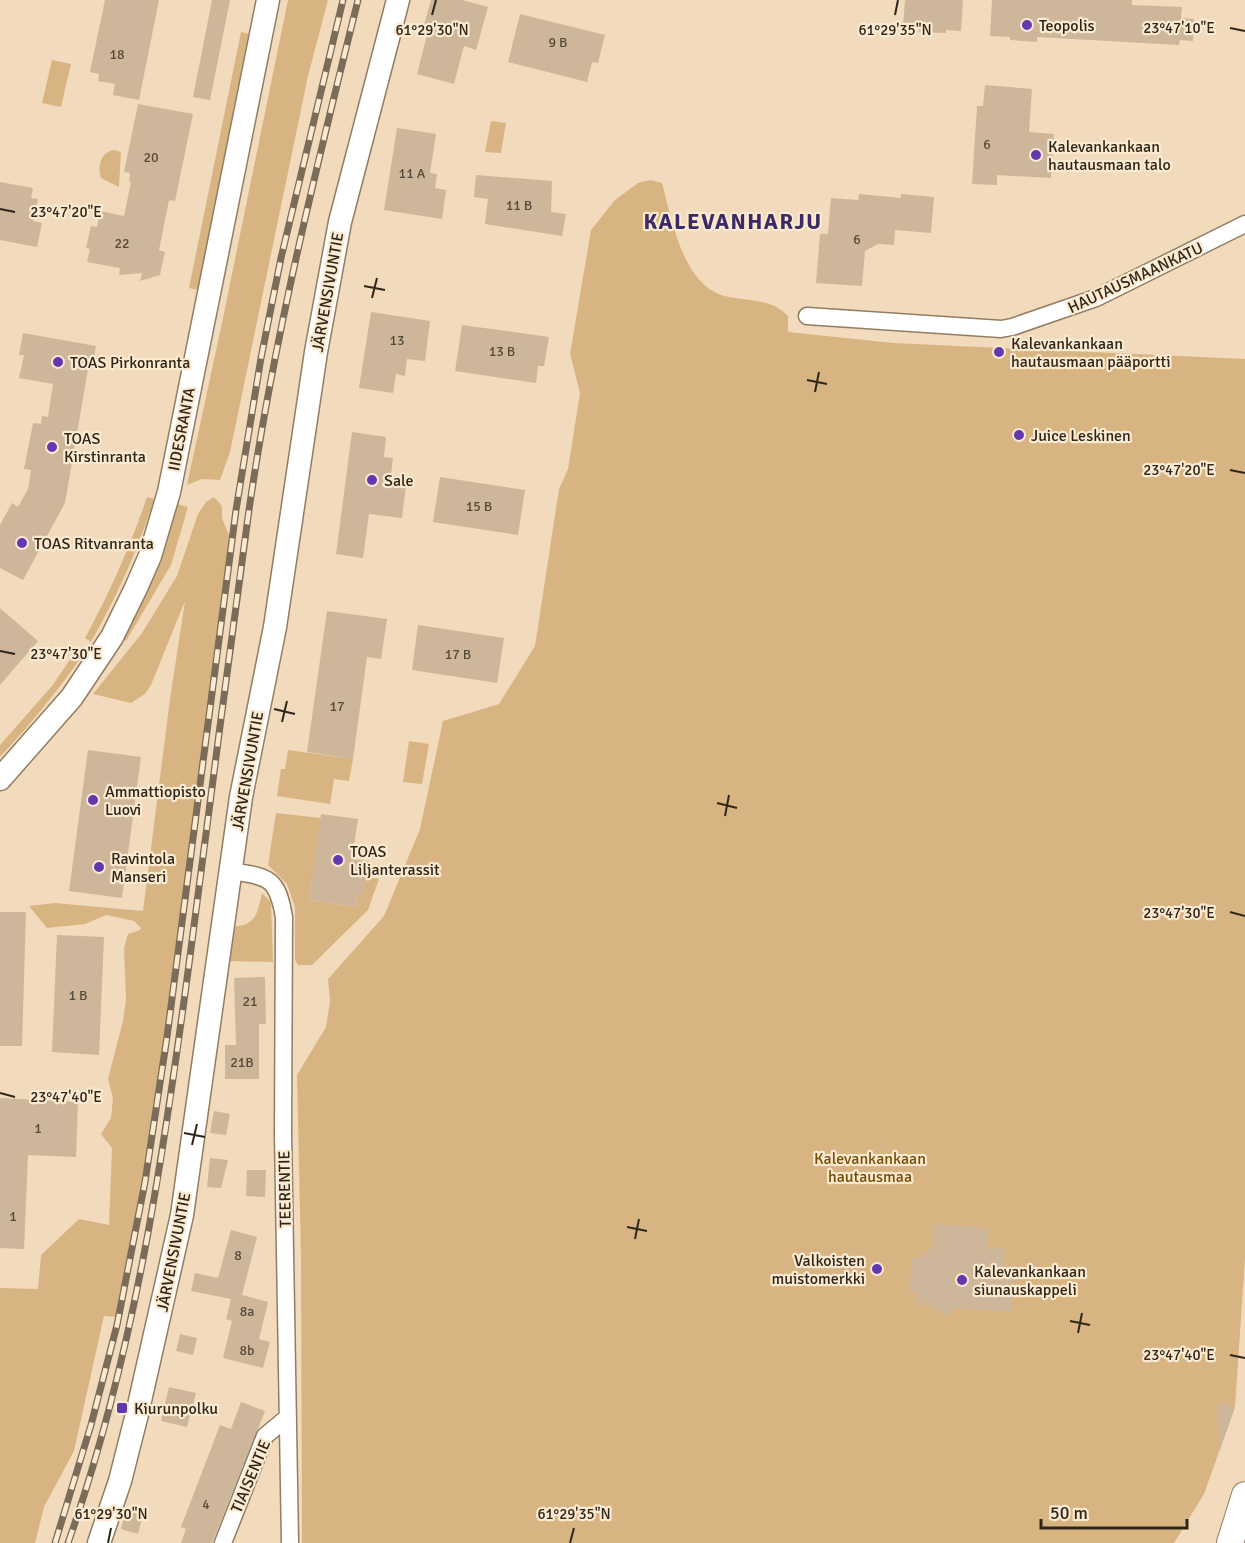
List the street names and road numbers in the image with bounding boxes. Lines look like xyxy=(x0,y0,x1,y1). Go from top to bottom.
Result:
street label: JÄRVENSIVUNTIE xyxy=(308,231,348,354)
street label: HAUTAUSMAANKATU xyxy=(1065,238,1206,318)
street label: IIDESRANTA xyxy=(164,386,200,473)
street label: JÄRVENSIVUNTIE xyxy=(228,710,268,833)
street label: TEERENTIE xyxy=(274,1150,296,1228)
street label: JÄRVENSIVUNTIE xyxy=(153,1191,195,1314)
street label: TIAISENTIE xyxy=(227,1437,275,1516)

